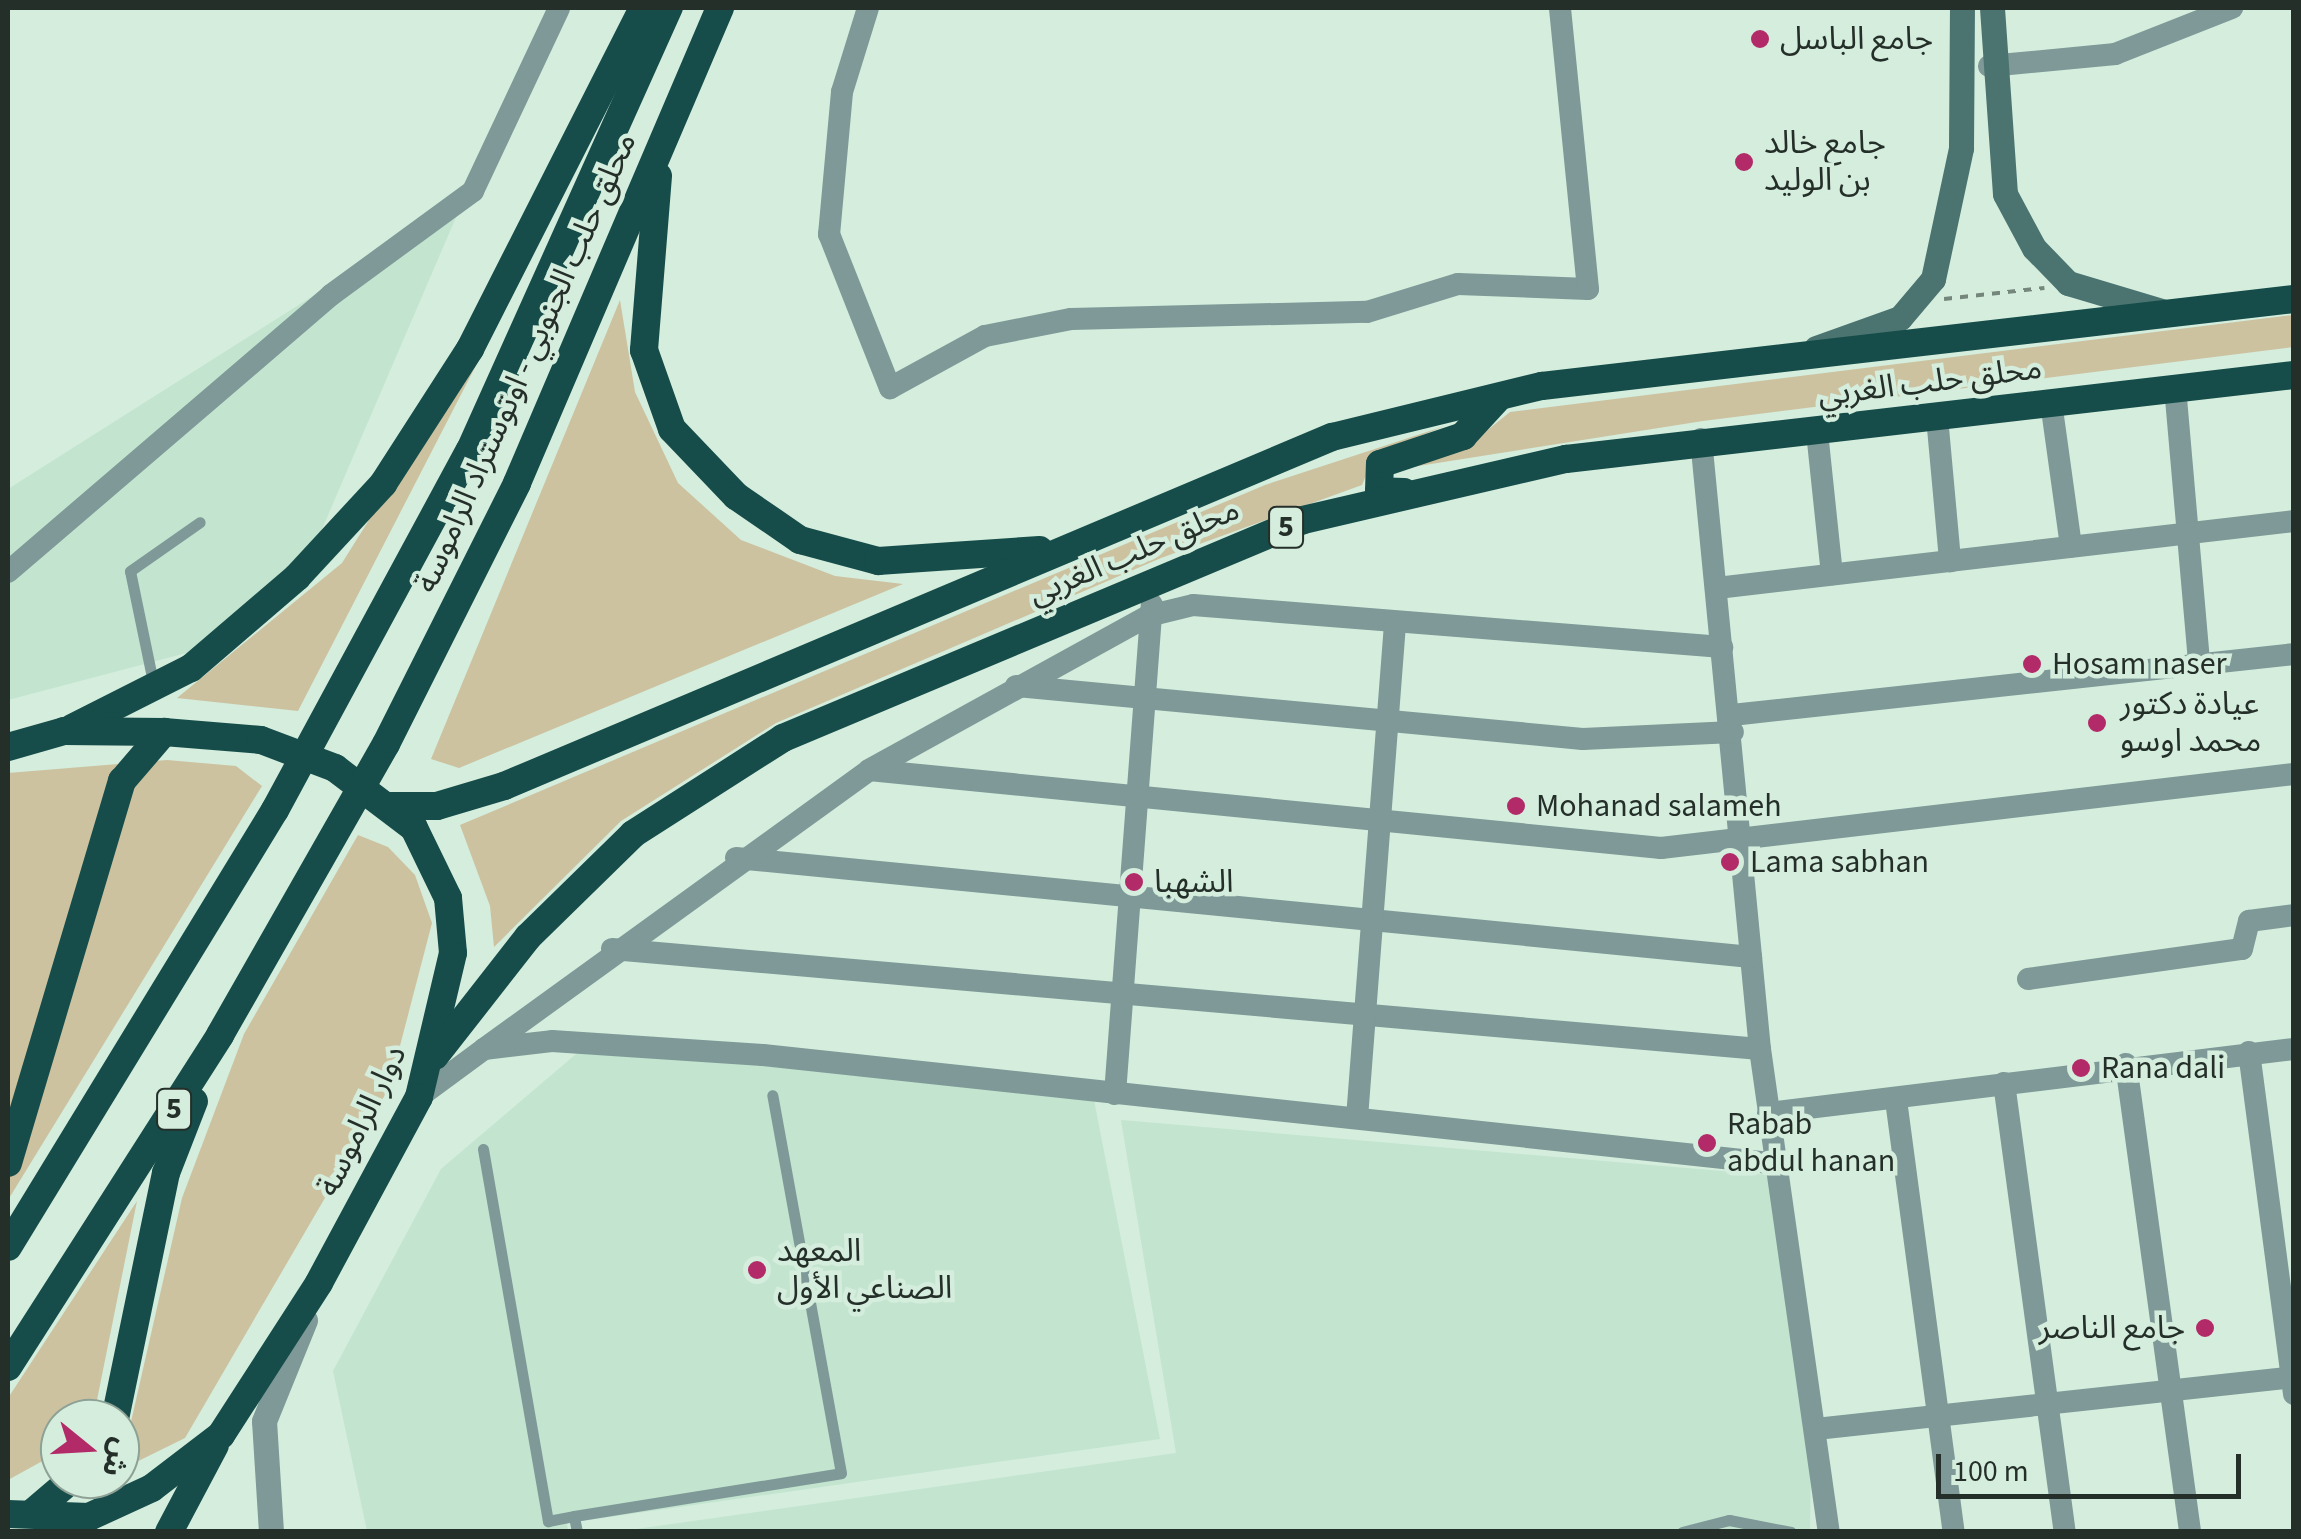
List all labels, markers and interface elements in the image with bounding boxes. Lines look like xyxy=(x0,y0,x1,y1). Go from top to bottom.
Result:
place label: جامع الباسل xyxy=(1780,20,1933,58)
marker: جامع الباسل xyxy=(1749,28,1771,50)
place label: جامع خالد بن الوليد xyxy=(1764,125,1886,200)
street label: محلق حلب الجنوبي - اوتوستراد الراموسة xyxy=(407,127,645,599)
marker: جامع خالد بن الوليد xyxy=(1733,151,1755,173)
street label: محلق حلب الغربي xyxy=(1816,349,2044,415)
street label: محلق حلب الغربي xyxy=(1023,490,1245,614)
road number: 5 xyxy=(1266,502,1306,552)
place label: Hosam naser xyxy=(2052,645,2227,683)
marker: Hosam naser xyxy=(2021,653,2043,675)
place label: عيادة دكتور محمد اوسو xyxy=(2120,686,2261,761)
marker: عيادة دكتور محمد اوسو xyxy=(2084,710,2110,736)
place label: Mohanad salameh xyxy=(1536,787,1782,825)
marker: Mohanad salameh xyxy=(1505,795,1527,817)
place label: Lama sabhan xyxy=(1750,843,1929,881)
marker: Lama sabhan xyxy=(1719,851,1741,873)
place label: الشهبا xyxy=(1154,863,1234,901)
marker: الشهبا xyxy=(1123,871,1145,893)
street label: دوار الراموسة xyxy=(309,1039,415,1203)
place label: Rana dali xyxy=(2101,1049,2225,1087)
marker: Rana dali xyxy=(2070,1057,2092,1079)
road number: 5 xyxy=(154,1084,194,1134)
place label: Rabab abdul hanan xyxy=(1727,1106,1895,1181)
marker: Rabab abdul hanan xyxy=(1696,1132,1718,1154)
place label: المعهد الصناعي الأول xyxy=(777,1233,952,1308)
marker: المعهد الصناعي الأول xyxy=(746,1259,768,1281)
place label: جامع الناصر xyxy=(2039,1309,2185,1347)
marker: جامع الناصر xyxy=(2194,1317,2216,1339)
north arrow xyxy=(40,1399,140,1499)
text: ش xyxy=(92,1433,142,1482)
scale bar xyxy=(1941,1434,2246,1496)
text: 100 m xyxy=(1953,1450,2029,1493)

